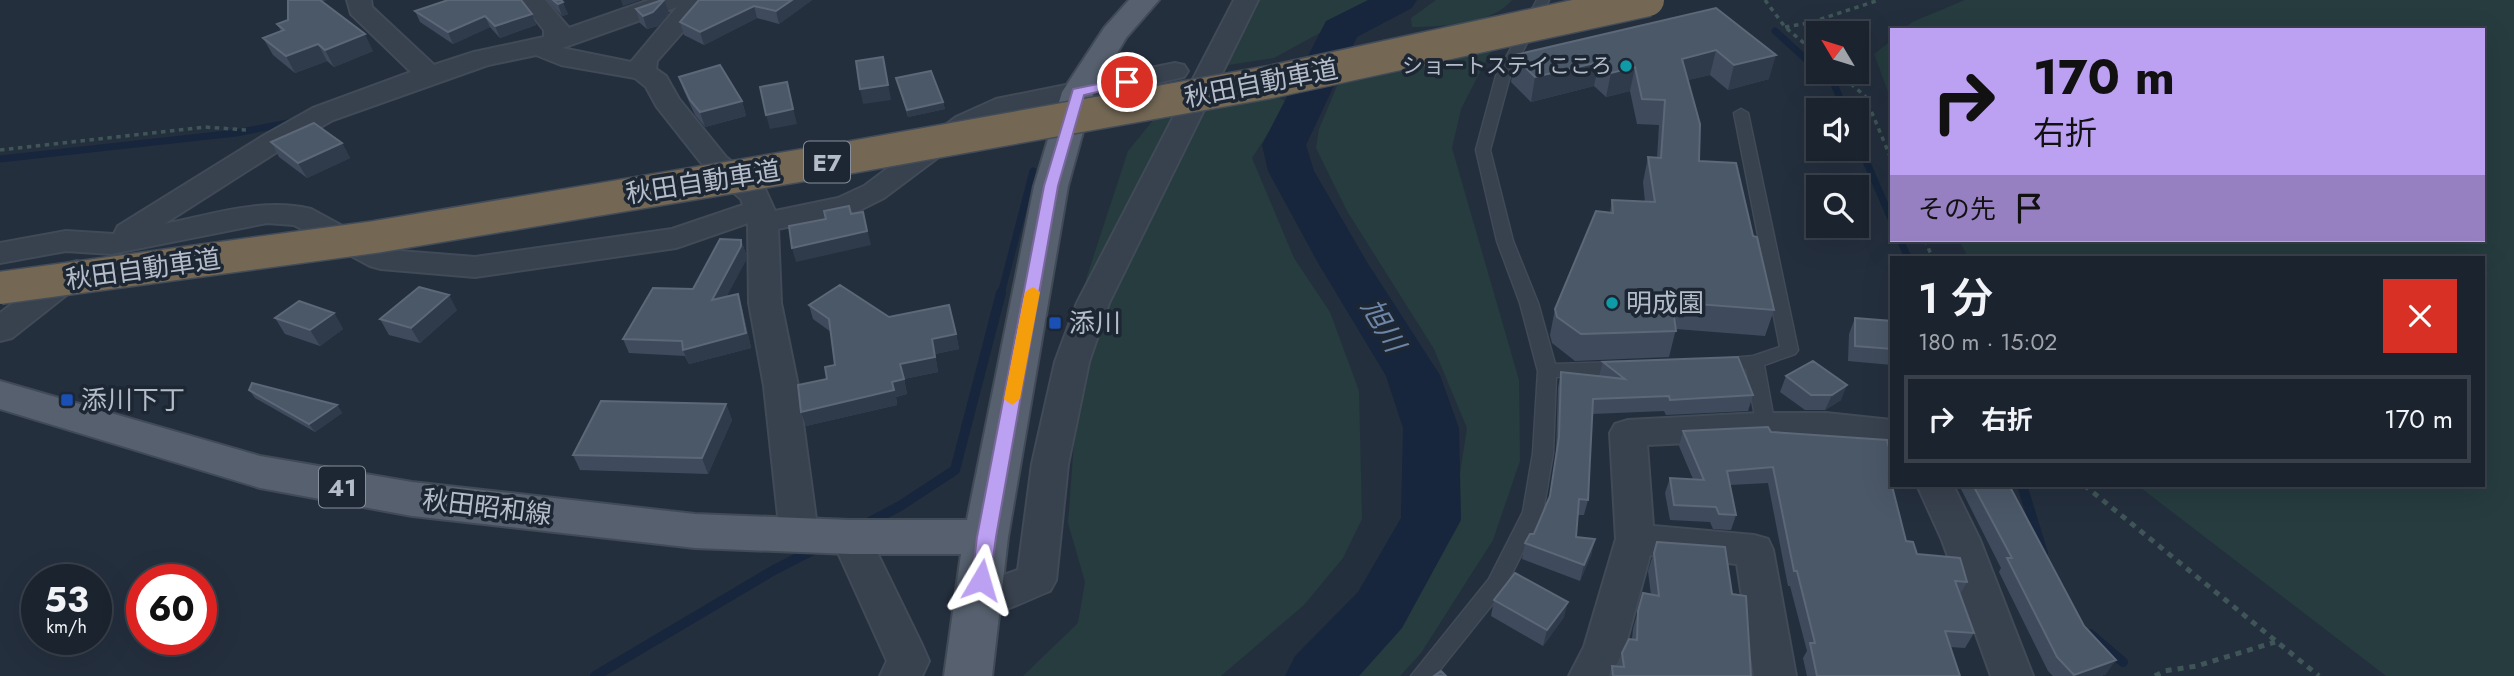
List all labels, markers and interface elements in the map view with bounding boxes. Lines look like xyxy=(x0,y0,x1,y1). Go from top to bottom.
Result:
north arrow xyxy=(1806,21,1869,84)
map controls xyxy=(1806,21,1869,238)
text: 170 m xyxy=(2033,42,2175,112)
street label: 秋田自動車道 xyxy=(1181,49,1341,117)
place label: ショートステイこころ xyxy=(1402,51,1612,81)
pin xyxy=(1097,52,1157,112)
icon: right xyxy=(1918,56,2009,147)
marker: ショートステイこころ xyxy=(1618,58,1634,74)
icon: arrive xyxy=(1108,63,1146,101)
button: sound xyxy=(1806,98,1869,161)
text: 右折 xyxy=(2033,110,2097,156)
road number: E7 xyxy=(804,142,850,182)
street label: 秋田自動車道 xyxy=(623,151,783,213)
button: search xyxy=(1806,175,1869,238)
icon: arrive xyxy=(2010,189,2048,227)
text: その先 xyxy=(1918,190,1996,228)
street label: 秋田自動車道 xyxy=(63,239,223,299)
text: 1 分 xyxy=(1918,268,1993,329)
button: close xyxy=(2383,279,2457,353)
place label: 明成園 xyxy=(1626,284,1704,322)
water label: 旭川 xyxy=(1351,290,1417,362)
marker: 明成園 xyxy=(1604,295,1620,311)
place label: 添川 xyxy=(1069,304,1121,342)
marker: 添川 xyxy=(1047,315,1063,331)
text: 180 m · 15:02 xyxy=(1918,325,2057,359)
place label: 添川下丁 xyxy=(81,381,185,419)
marker: 添川下丁 xyxy=(59,392,75,408)
icon: right xyxy=(1922,400,1960,438)
text: 170 m xyxy=(2384,400,2453,438)
text: 右折 xyxy=(1981,401,2033,439)
road number: 41 xyxy=(319,466,365,508)
street label: 秋田昭和線 xyxy=(420,480,554,534)
position arrow xyxy=(944,543,1018,617)
speed limit sign: 60 xyxy=(126,564,217,655)
text: 53 xyxy=(44,575,89,625)
text: km/h xyxy=(46,614,87,640)

